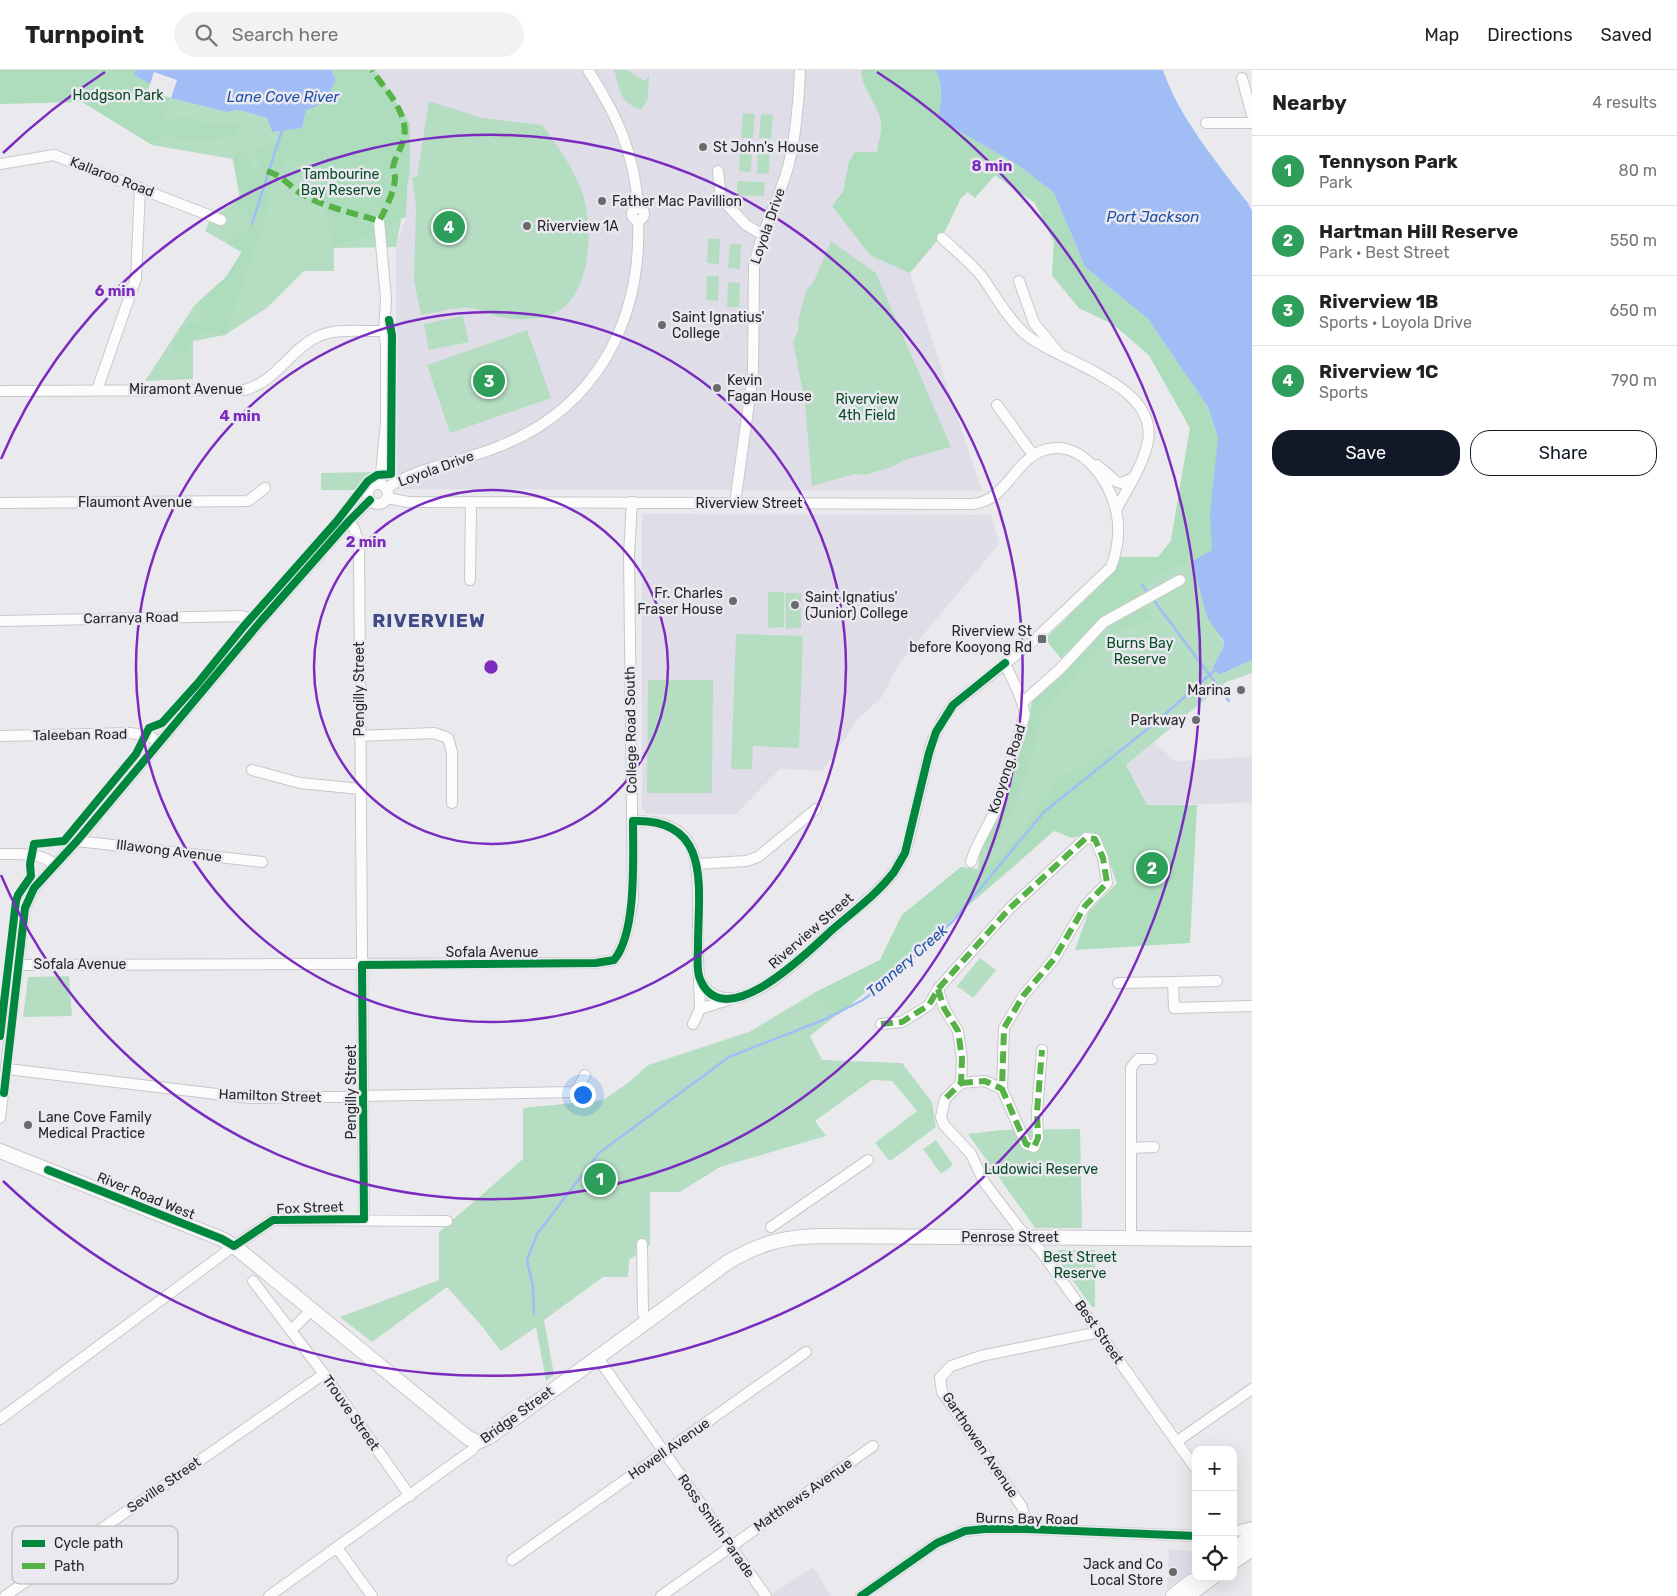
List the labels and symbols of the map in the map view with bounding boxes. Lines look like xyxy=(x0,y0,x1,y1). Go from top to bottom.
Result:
park label: Hodgson Park xyxy=(73,87,164,104)
water label: Lane Cove River xyxy=(227,88,340,106)
place label: St John's House xyxy=(713,139,819,156)
marker: St John's House xyxy=(697,141,709,153)
street label: Kallaroo Road xyxy=(68,153,156,201)
text: 8 min xyxy=(971,157,1013,175)
park label: Tambourine Bay Reserve xyxy=(301,166,381,199)
street label: Loyola Drive xyxy=(747,186,789,266)
place label: Father Mac Pavillion xyxy=(612,193,742,210)
marker: Father Mac Pavillion xyxy=(596,195,608,207)
pin: 4 xyxy=(433,208,465,246)
water label: Port Jackson xyxy=(1107,208,1199,226)
place label: Riverview 1A xyxy=(537,218,619,235)
marker: Riverview 1A xyxy=(521,220,533,232)
text: 6 min xyxy=(95,282,135,300)
place label: Saint Ignatius' College xyxy=(672,309,765,342)
marker: Saint Ignatius' College xyxy=(656,319,668,331)
pin: 3 xyxy=(473,362,505,400)
place label: Kevin Fagan House xyxy=(727,372,812,405)
street label: Miramont Avenue xyxy=(129,381,243,398)
marker: Kevin Fagan House xyxy=(711,382,723,394)
park label: Riverview 4th Field xyxy=(835,391,899,424)
text: 4 min xyxy=(219,407,261,425)
street label: Loyola Drive xyxy=(396,447,476,491)
street label: Flaumont Avenue xyxy=(78,494,192,511)
street label: Riverview Street xyxy=(696,495,803,512)
text: 2 min xyxy=(346,533,386,551)
place label: Fr. Charles Fraser House xyxy=(637,585,723,618)
place label: Saint Ignatius' (Junior) College xyxy=(805,589,908,622)
marker: Fr. Charles Fraser House xyxy=(727,595,739,607)
marker: Saint Ignatius' (Junior) College xyxy=(789,599,801,611)
street label: Carranya Road xyxy=(83,609,179,627)
district label: RIVERVIEW xyxy=(372,609,486,632)
place label: Riverview St before Kooyong Rd xyxy=(909,623,1033,656)
marker: Riverview St before Kooyong Rd xyxy=(1036,633,1048,645)
park label: Burns Bay Reserve xyxy=(1107,635,1174,668)
street label: Pengilly Street xyxy=(351,641,368,737)
centre of rings xyxy=(482,658,500,676)
street label: College Road South xyxy=(621,666,641,794)
place label: Marina xyxy=(1187,682,1231,699)
marker: Marina xyxy=(1235,684,1247,696)
place label: Parkway xyxy=(1131,712,1186,729)
marker: Parkway xyxy=(1190,714,1202,726)
street label: Kooyong Road xyxy=(985,722,1029,816)
street label: Taleeban Road xyxy=(32,726,128,744)
street label: Illawong Avenue xyxy=(115,836,223,866)
pin: 2 xyxy=(1136,849,1168,887)
street label: Riverview Street xyxy=(765,889,857,972)
water label: Tannery Creek xyxy=(863,921,951,1001)
street label: Sofala Avenue xyxy=(446,944,539,961)
street label: Sofala Avenue xyxy=(34,956,127,973)
street label: Pengilly Street xyxy=(343,1044,360,1140)
your location xyxy=(570,1082,596,1108)
street label: Hamilton Street xyxy=(218,1086,322,1106)
place label: Lane Cove Family Medical Practice xyxy=(38,1109,152,1142)
marker: Lane Cove Family Medical Practice xyxy=(22,1119,34,1131)
pin: 1 xyxy=(584,1160,616,1198)
park label: Ludowici Reserve xyxy=(984,1161,1098,1178)
street label: River Road West xyxy=(95,1169,198,1224)
street label: Fox Street xyxy=(276,1198,344,1218)
street label: Penrose Street xyxy=(961,1229,1059,1246)
park label: Best Street Reserve xyxy=(1043,1249,1117,1282)
street label: Best Street xyxy=(1071,1297,1127,1367)
street label: Trouve Street xyxy=(319,1372,383,1454)
street label: Bridge Street xyxy=(477,1382,557,1447)
street label: Garthowen Avenue xyxy=(938,1389,1022,1501)
street label: Howell Avenue xyxy=(625,1415,713,1483)
street label: Seville Street xyxy=(124,1453,205,1517)
street label: Matthews Avenue xyxy=(751,1455,856,1535)
street label: Ross Smith Parade xyxy=(674,1471,758,1581)
street label: Burns Bay Road xyxy=(975,1510,1079,1528)
legend xyxy=(12,1526,178,1584)
text: Cycle path xyxy=(54,1535,123,1552)
place label: Jack and Co Local Store xyxy=(1083,1556,1163,1589)
text: Path xyxy=(54,1558,85,1575)
marker: Jack and Co Local Store xyxy=(1167,1566,1179,1578)

